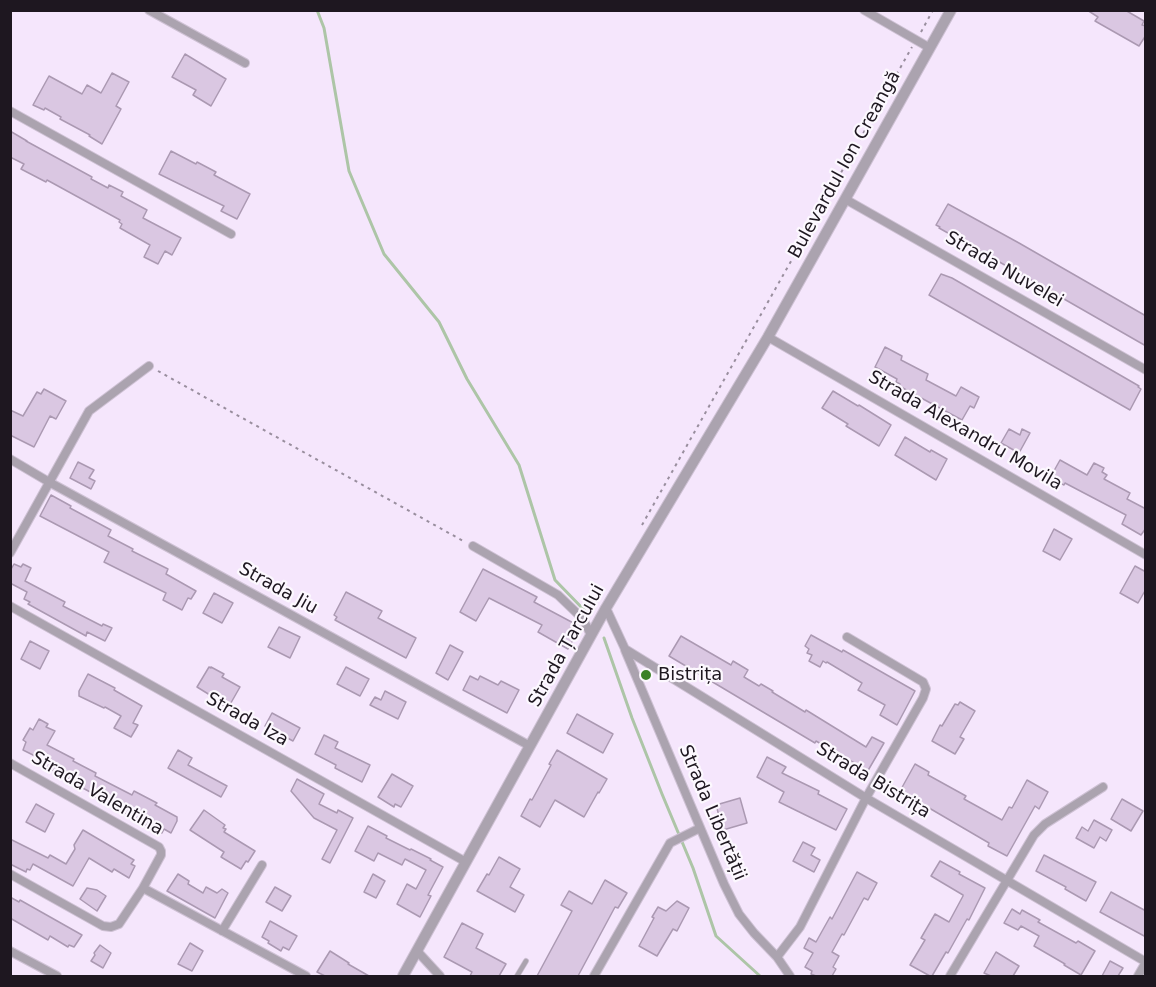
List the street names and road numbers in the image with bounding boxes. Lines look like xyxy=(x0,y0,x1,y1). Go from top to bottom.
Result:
street label: Bulevardul Ion Creangă xyxy=(784,67,906,263)
street label: Strada Nuvelei xyxy=(941,227,1067,313)
street label: Strada Alexandru Movila xyxy=(864,367,1066,495)
street label: Strada Jiu xyxy=(235,559,321,619)
street label: Strada Țarcului xyxy=(524,581,610,711)
street label: Strada Iza xyxy=(202,689,292,751)
street label: Strada Bistrița xyxy=(812,738,934,824)
street label: Strada Libertății xyxy=(674,742,750,884)
street label: Strada Valentina xyxy=(27,747,167,841)

